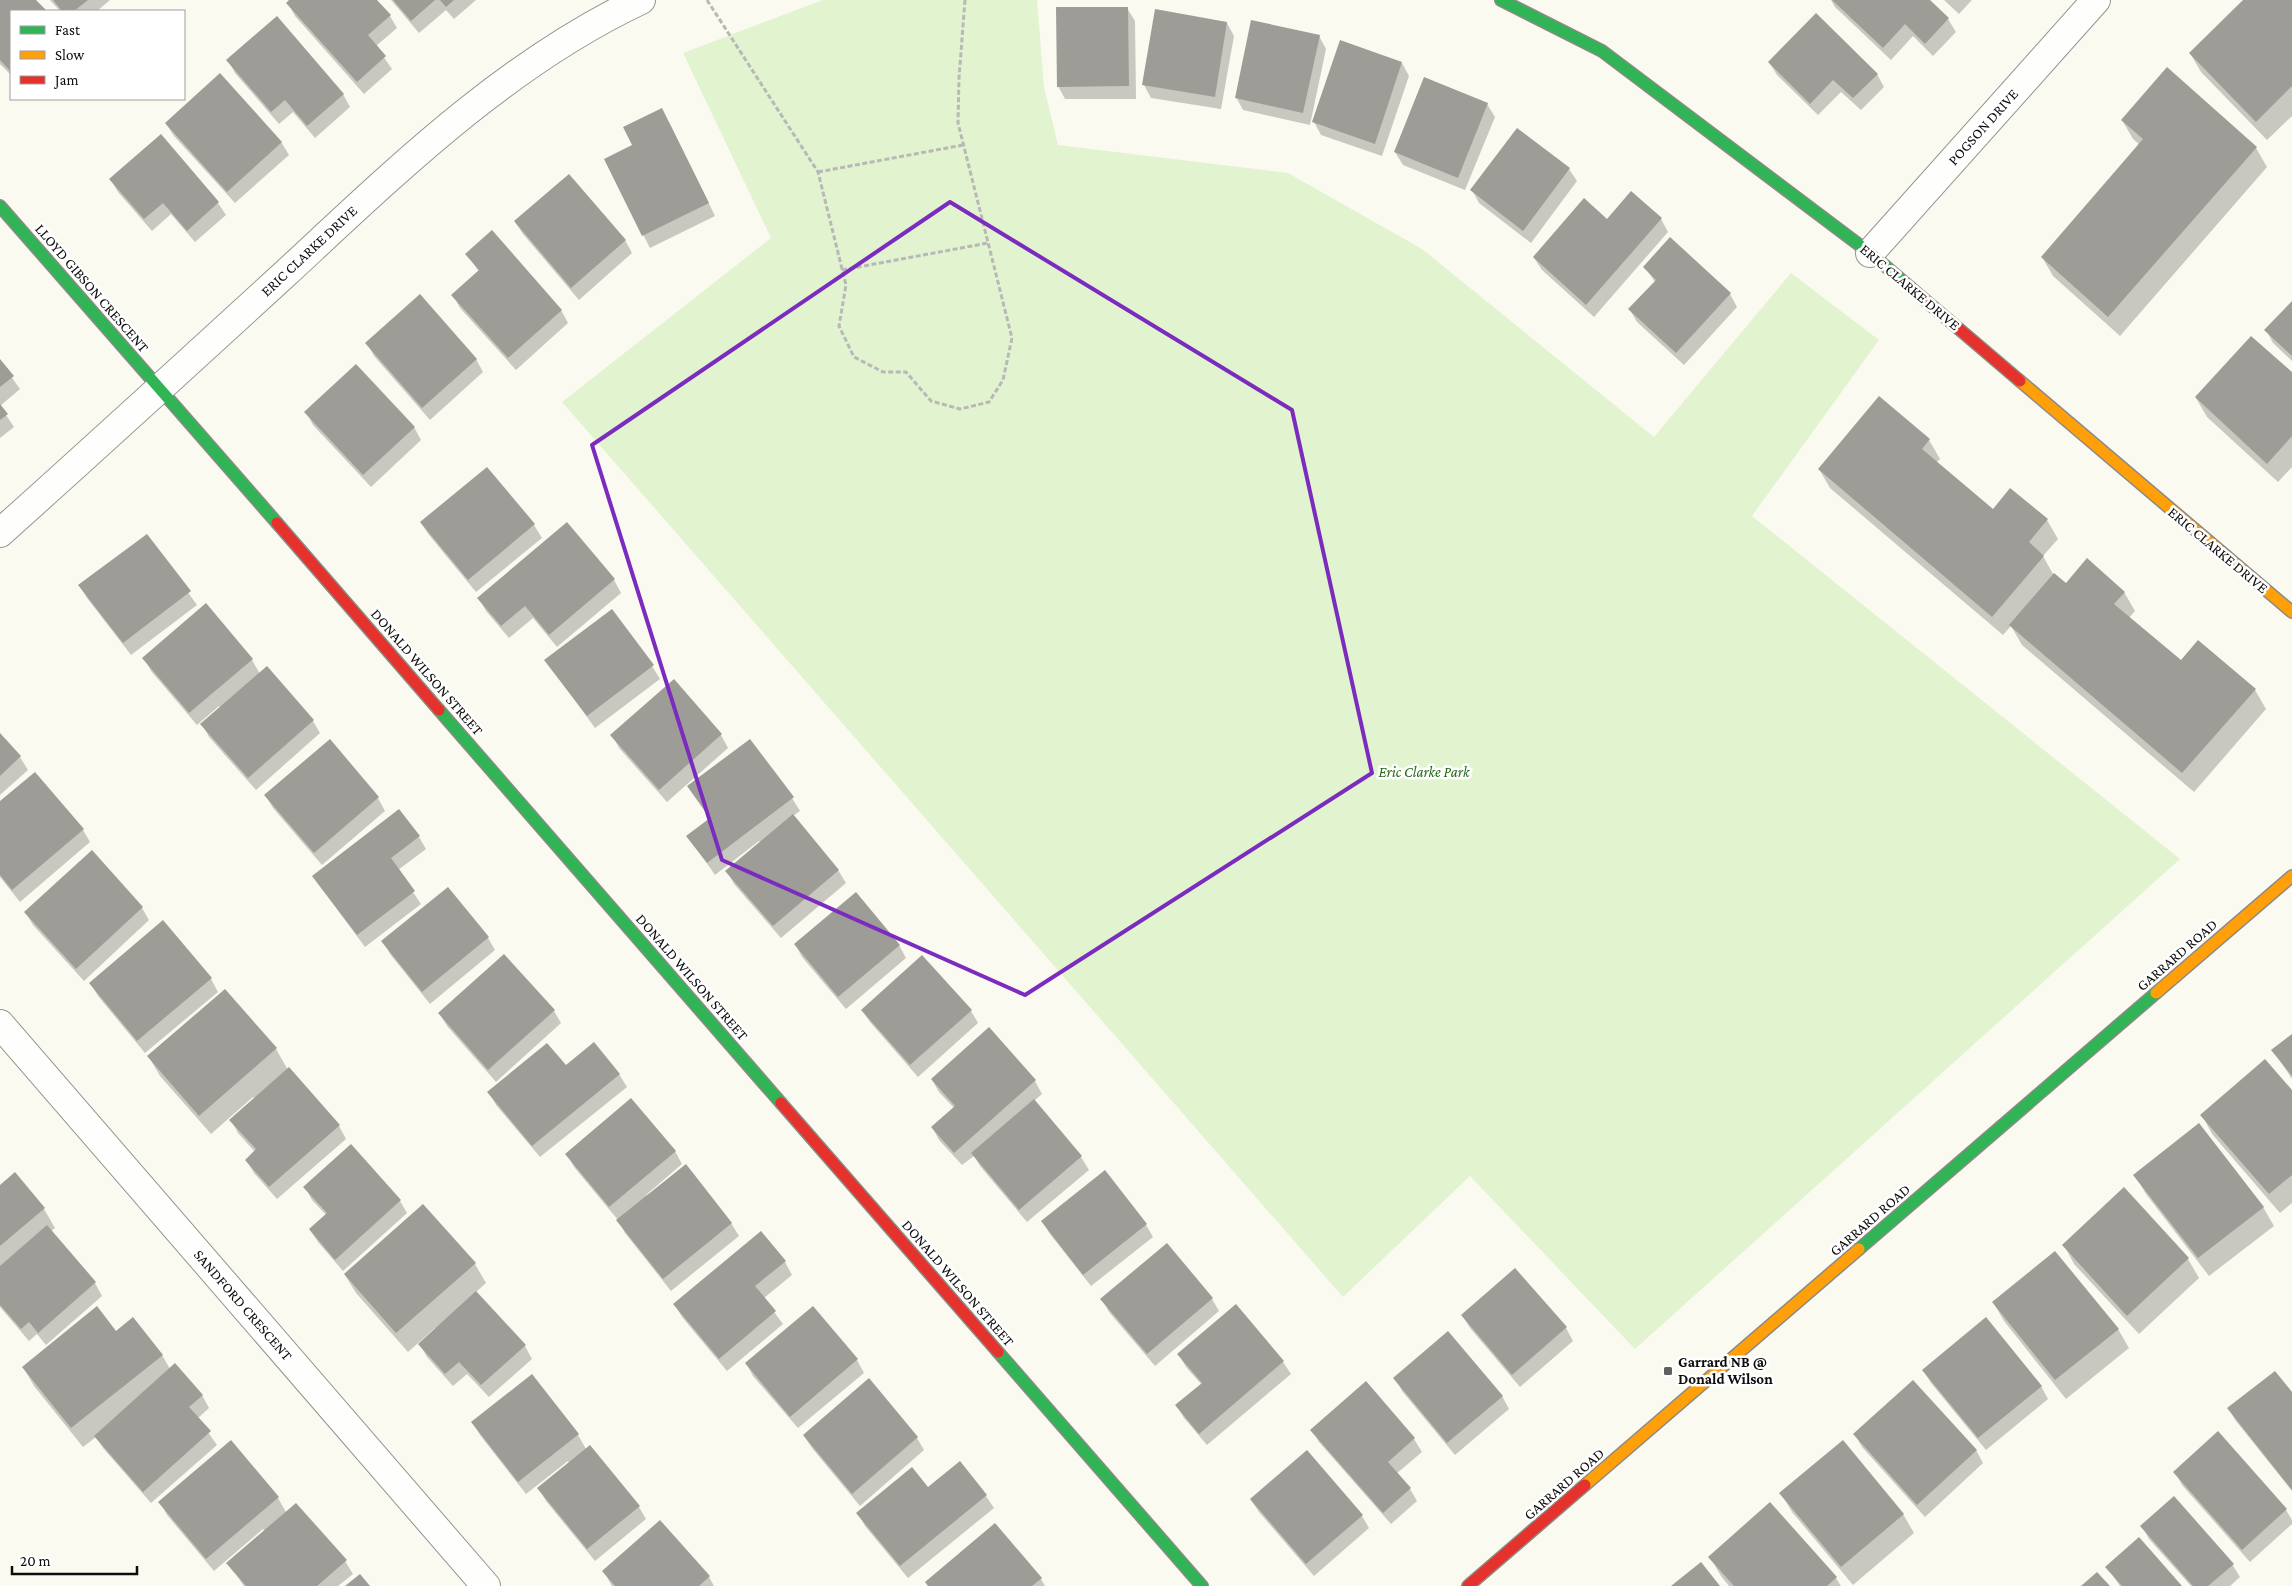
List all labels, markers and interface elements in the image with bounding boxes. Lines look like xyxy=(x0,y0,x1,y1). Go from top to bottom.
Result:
legend xyxy=(10,10,185,100)
text: Fast xyxy=(55,22,81,38)
text: Slow xyxy=(55,47,85,63)
text: Jam xyxy=(53,72,78,89)
street label: POGSON DRIVE xyxy=(1945,86,2021,168)
street label: ERIC CLARKE DRIVE xyxy=(258,203,360,299)
street label: LLOYD GIBSON CRESCENT xyxy=(32,221,152,355)
street label: ERIC CLARKE DRIVE xyxy=(1857,241,1963,333)
street label: ERIC CLARKE DRIVE xyxy=(2165,504,2271,596)
street label: DONALD WILSON STREET xyxy=(368,606,486,738)
park label: Eric Clarke Park xyxy=(1378,764,1471,780)
street label: DONALD WILSON STREET xyxy=(633,911,751,1043)
street label: GARRARD ROAD xyxy=(2134,916,2220,994)
street label: GARRARD ROAD xyxy=(1827,1181,1913,1259)
street label: DONALD WILSON STREET xyxy=(899,1217,1017,1349)
street label: SANDFORD CRESCENT xyxy=(191,1246,295,1364)
place label: Garrard NB @ Donald Wilson xyxy=(1678,1354,1773,1387)
marker: Garrard NB @ Donald Wilson xyxy=(1662,1365,1674,1377)
street label: GARRARD ROAD xyxy=(1521,1445,1607,1523)
scale bar xyxy=(12,1544,138,1576)
text: 20 m xyxy=(20,1553,51,1569)

